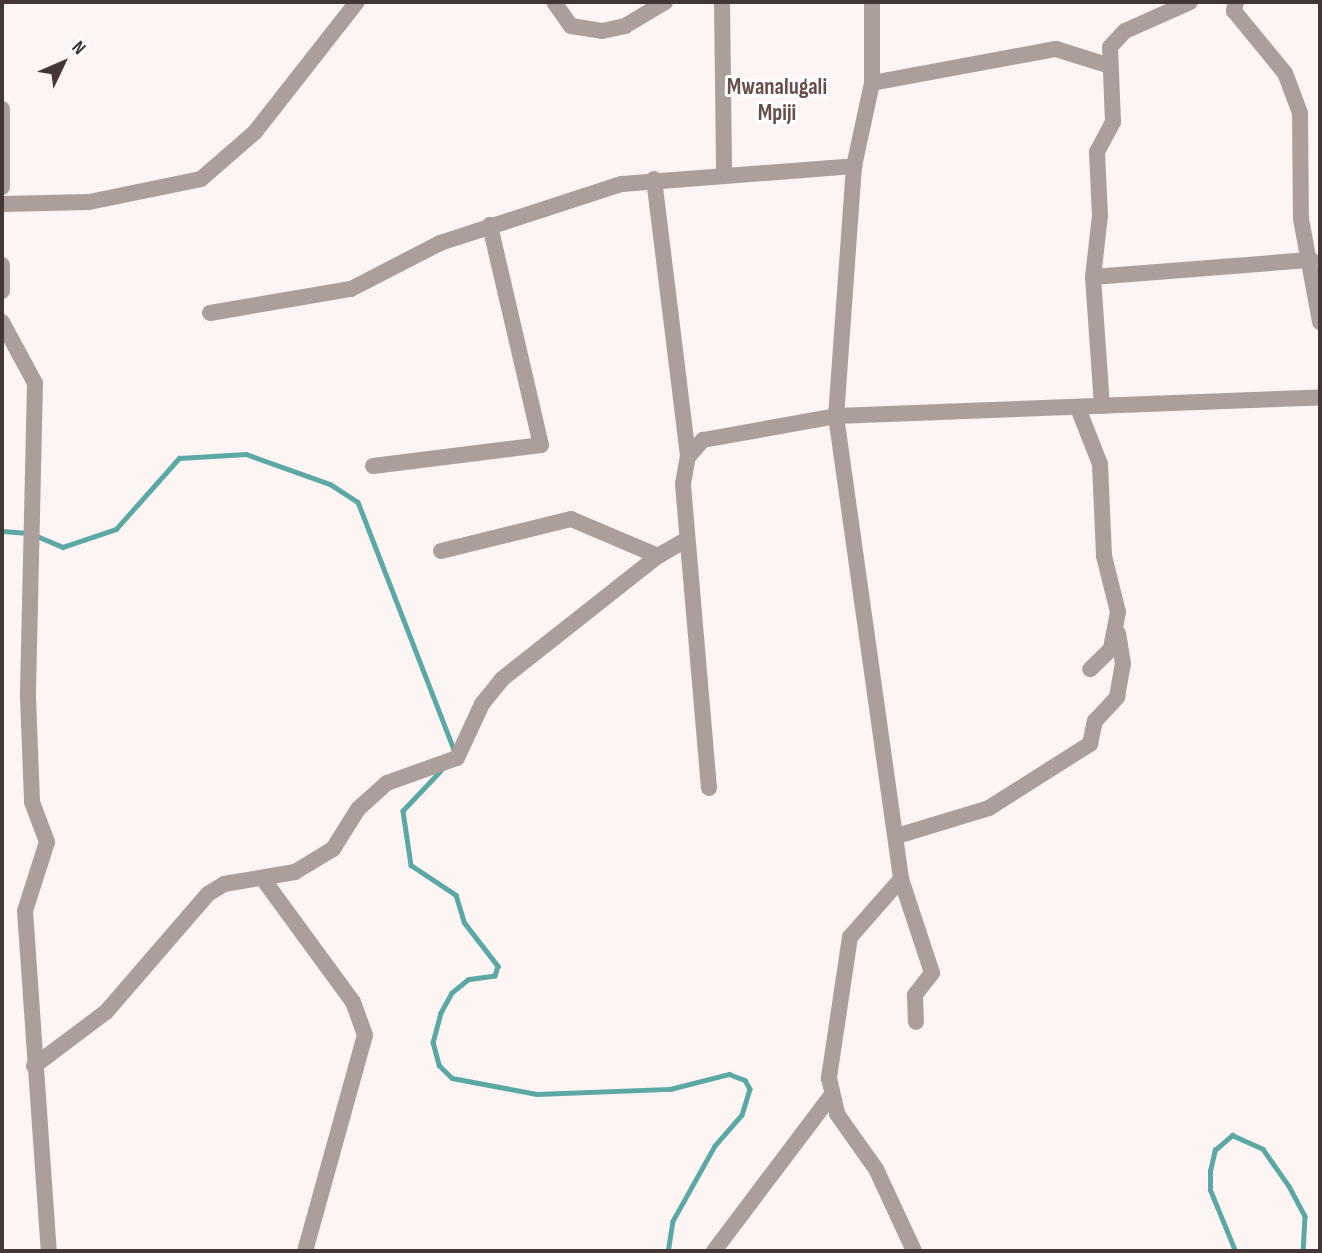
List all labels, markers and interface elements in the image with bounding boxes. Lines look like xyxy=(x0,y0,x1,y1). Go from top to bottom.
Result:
north arrow xyxy=(28,28,98,98)
text: N xyxy=(67,36,90,60)
district label: Mwanalugali Mpiji xyxy=(727,73,827,127)

